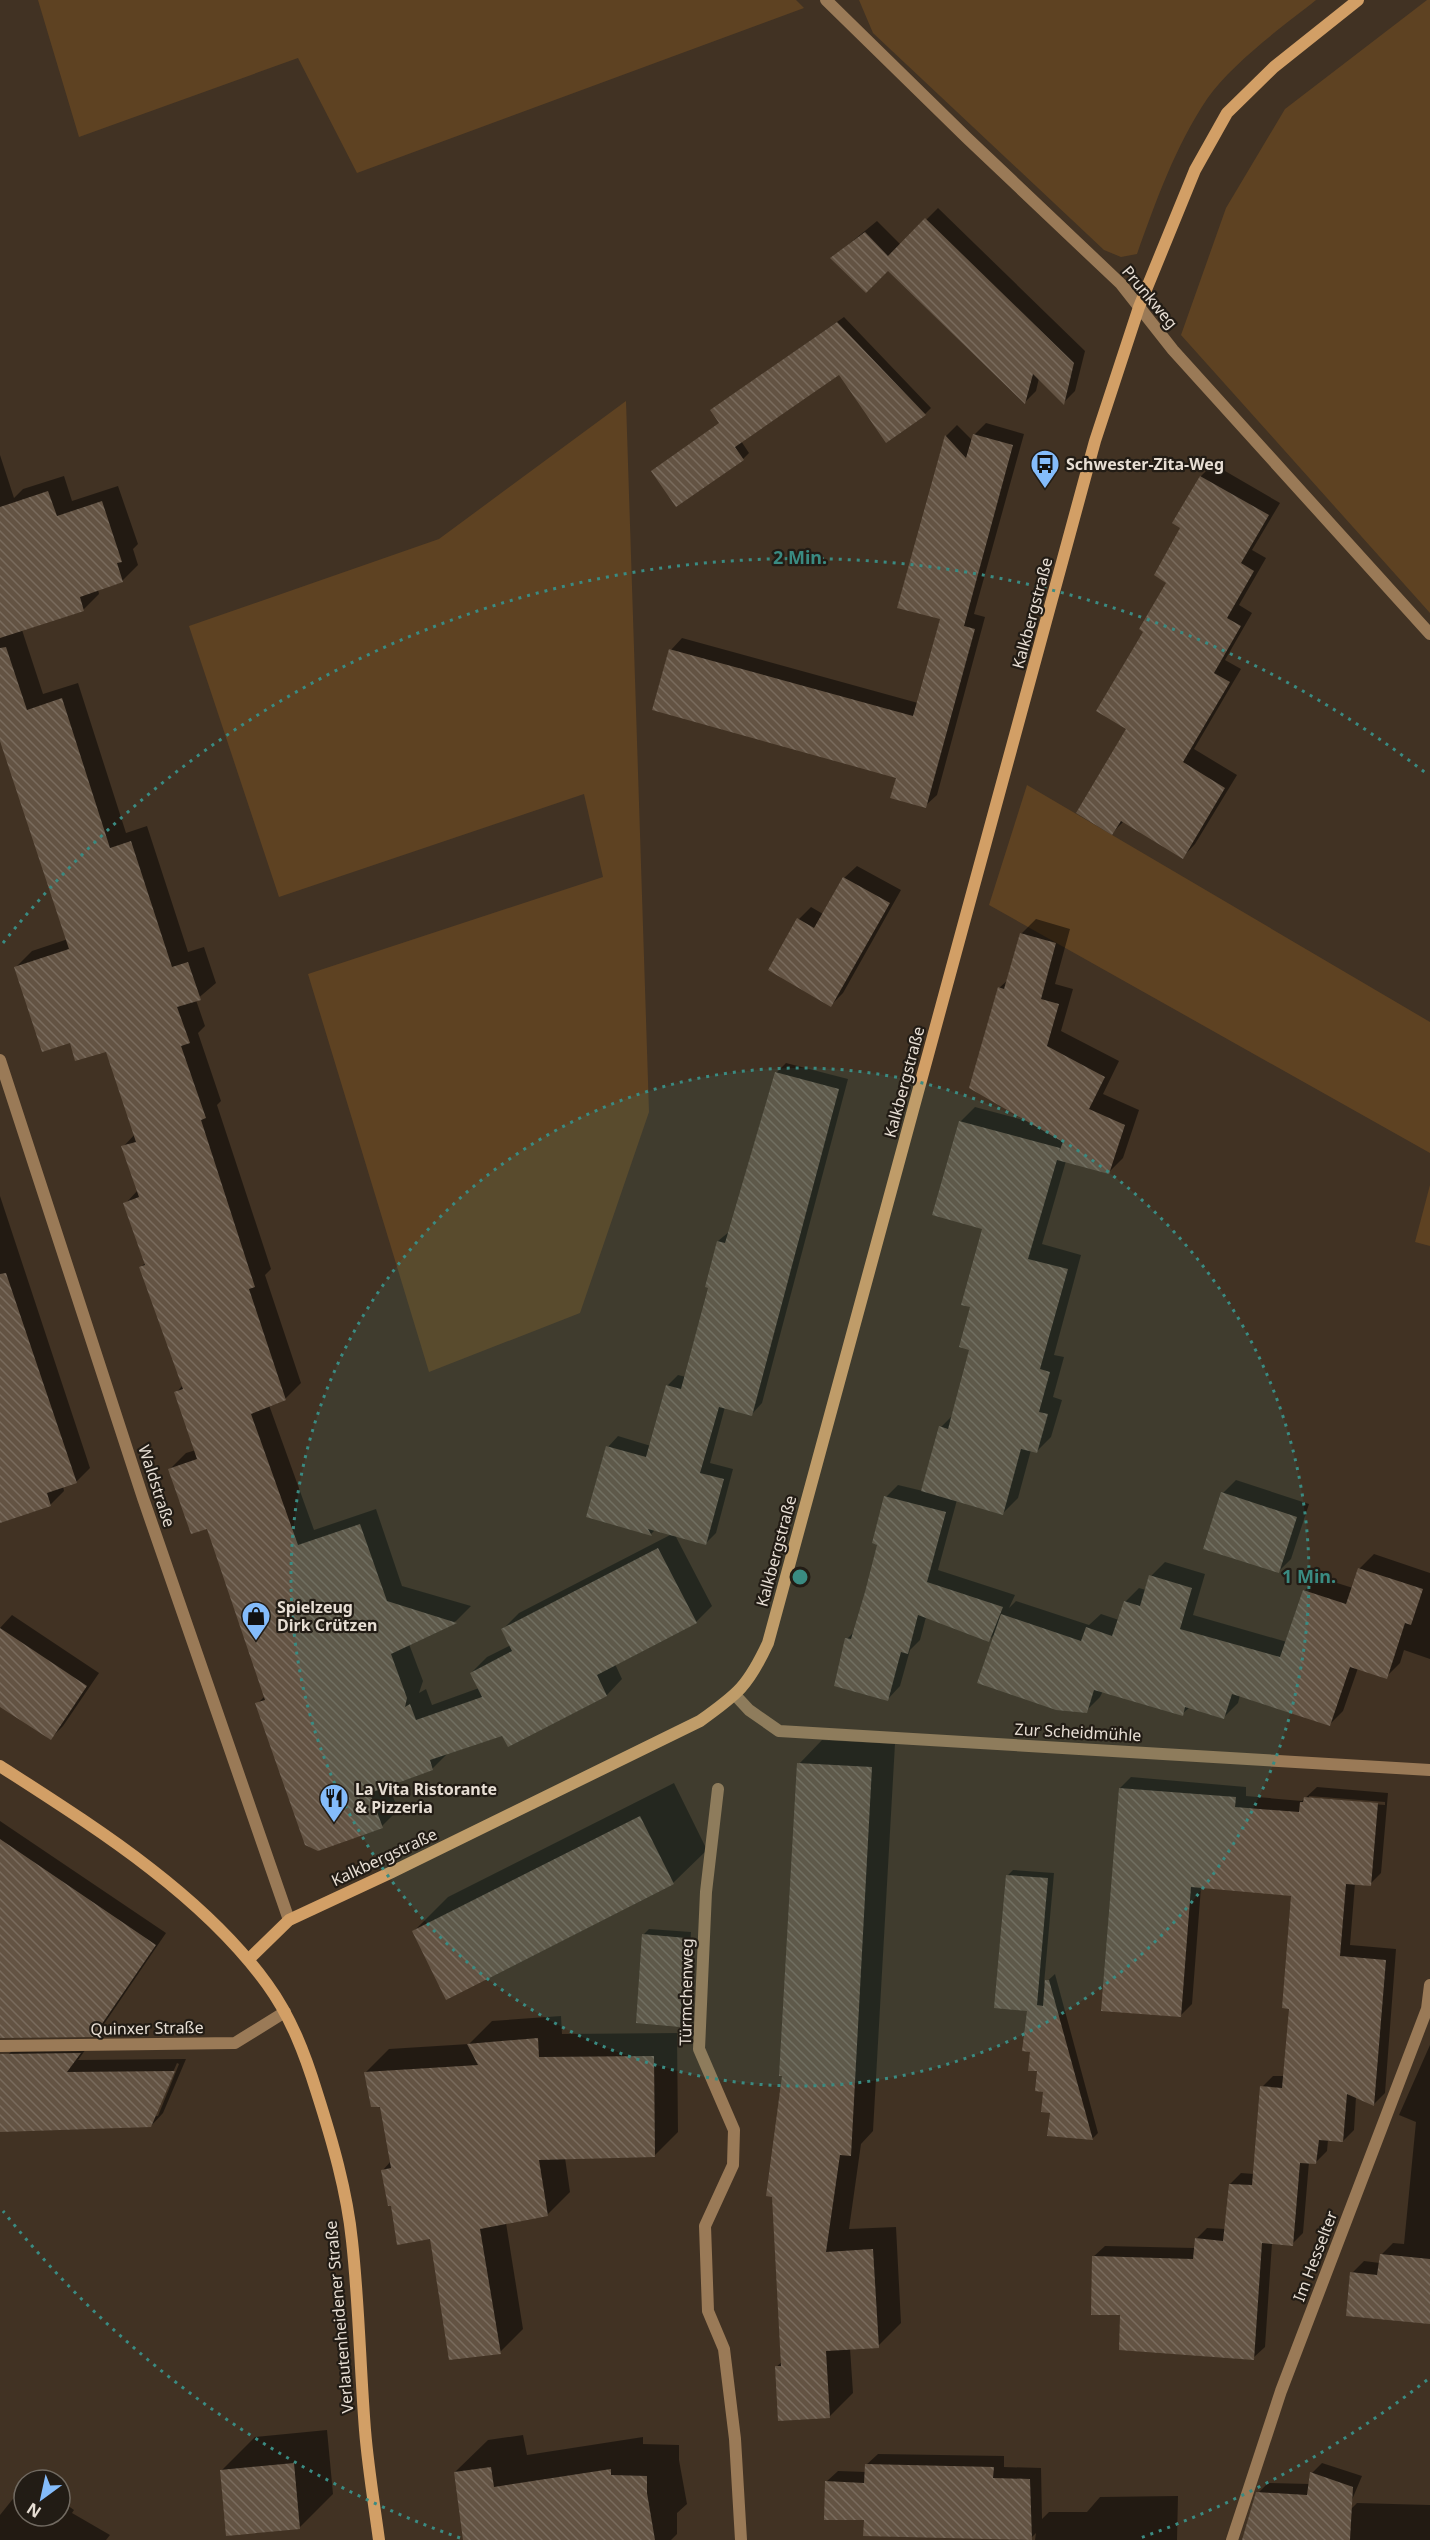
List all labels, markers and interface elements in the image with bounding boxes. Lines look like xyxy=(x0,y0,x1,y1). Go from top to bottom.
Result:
street label: Prunkweg xyxy=(1117,261,1183,333)
bus stop icon: Schwester-Zita-Weg xyxy=(1029,448,1061,490)
place label: Schwester-Zita-Weg xyxy=(1066,453,1224,475)
text: 2 Min. xyxy=(773,545,827,569)
street label: Kalkbergstraße xyxy=(1007,555,1057,671)
street label: Kalkbergstraße xyxy=(879,1024,929,1140)
street label: Waldstraße xyxy=(133,1442,181,1530)
street label: Kalkbergstraße xyxy=(751,1493,801,1609)
text: 1 Min. xyxy=(1282,1564,1336,1588)
centre of rings xyxy=(790,1567,810,1587)
place label: Spielzeug Dirk Crützen xyxy=(277,1596,377,1636)
shop icon: Spielzeug Dirk Crützen xyxy=(240,1600,272,1642)
street label: Zur Scheidmühle xyxy=(1014,1718,1142,1746)
place label: La Vita Ristorante & Pizzeria xyxy=(355,1778,497,1818)
restaurant icon: La Vita Ristorante & Pizzeria xyxy=(318,1782,350,1824)
street label: Kalkbergstraße xyxy=(327,1823,441,1891)
street label: Türmchenweg xyxy=(674,1938,698,2046)
street label: Quinxer Straße xyxy=(90,2016,204,2040)
street label: Im Hesselter xyxy=(1288,2207,1342,2304)
street label: Verlautenheidener Straße xyxy=(320,2220,358,2414)
north arrow xyxy=(12,2468,72,2528)
text: N xyxy=(22,2498,45,2523)

